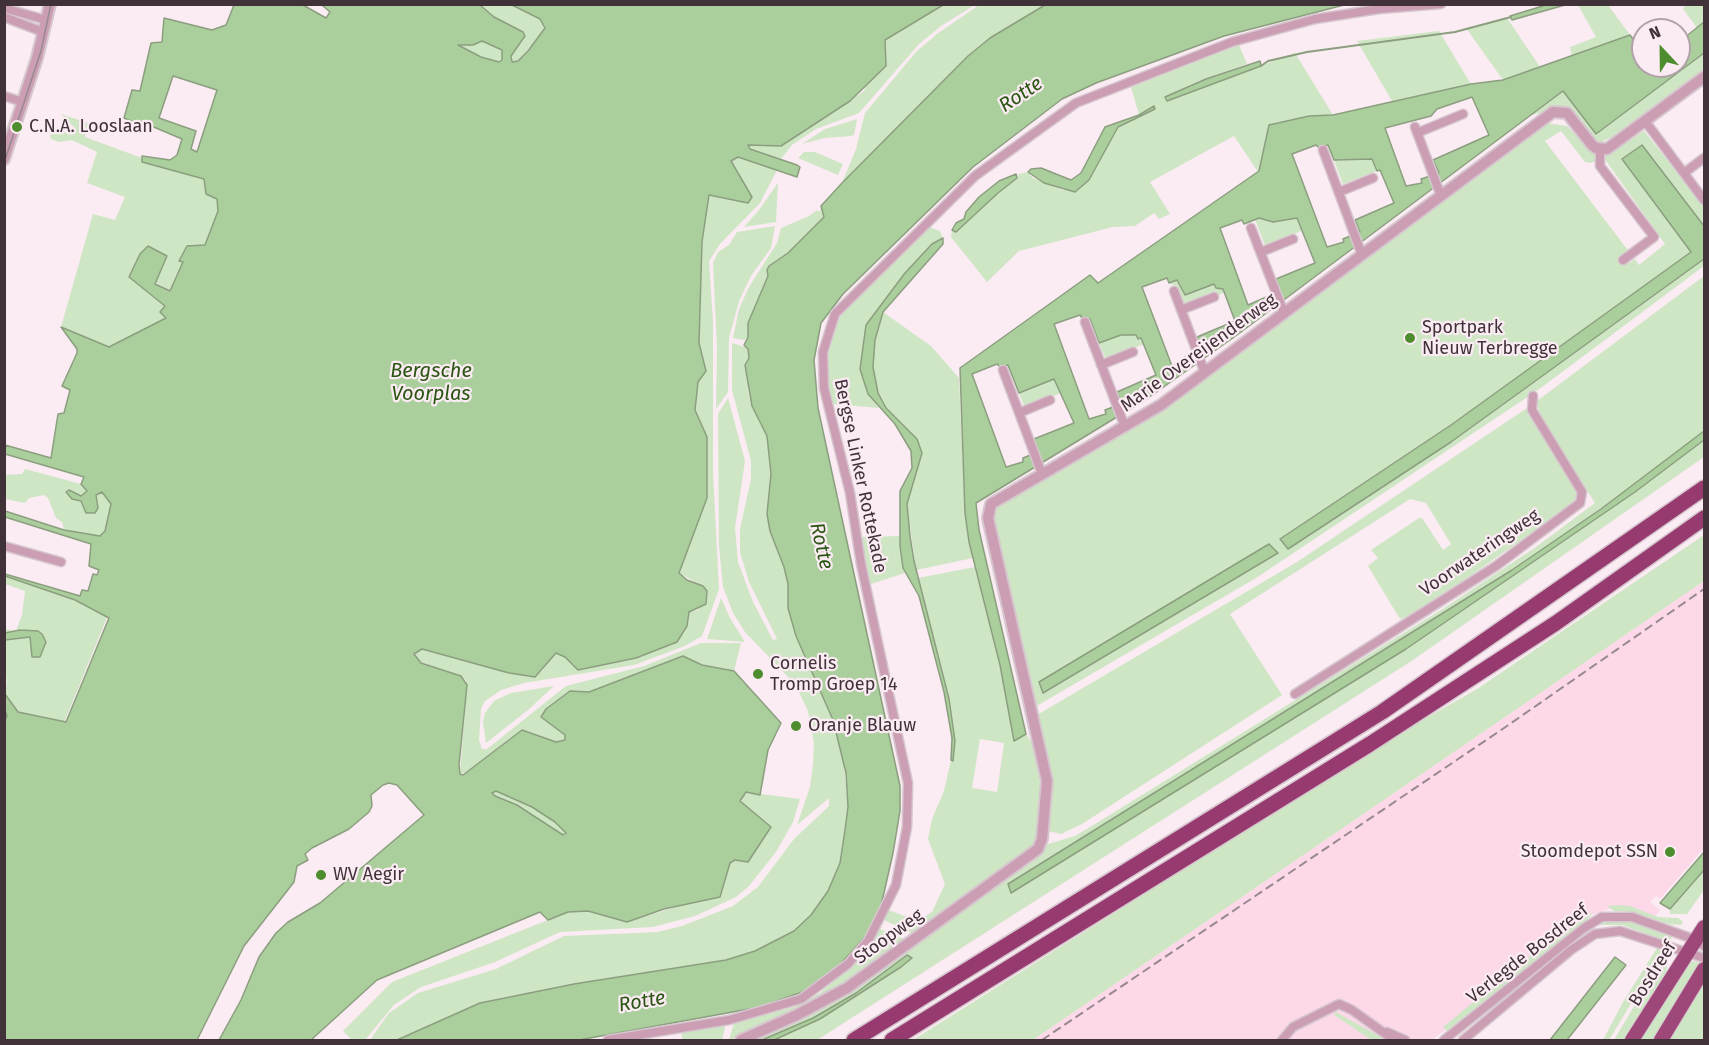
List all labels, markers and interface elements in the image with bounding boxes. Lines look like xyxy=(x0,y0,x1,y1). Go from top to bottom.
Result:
north arrow xyxy=(1631,18,1691,78)
text: N xyxy=(1646,22,1663,43)
water label: Rotte xyxy=(995,72,1047,118)
place label: C.N.A. Looslaan xyxy=(29,116,153,138)
marker: C.N.A. Looslaan xyxy=(10,120,24,134)
street label: Marie Overeijenderweg xyxy=(1117,289,1281,417)
place label: Sportpark Nieuw Terbregge xyxy=(1422,317,1558,360)
marker: Sportpark Nieuw Terbregge xyxy=(1403,331,1417,345)
water label: Bergsche Voorplas xyxy=(390,359,472,406)
street label: Bergse Linker Rottekade xyxy=(829,377,891,575)
street label: Voorwateringweg xyxy=(1416,505,1544,601)
water label: Rotte xyxy=(804,520,838,572)
place label: Cornelis Tromp Groep 14 xyxy=(770,653,897,696)
marker: Cornelis Tromp Groep 14 xyxy=(751,667,765,681)
place label: Oranje Blauw xyxy=(808,715,916,737)
marker: Oranje Blauw xyxy=(789,719,803,733)
place label: Stoomdepot SSN xyxy=(1521,841,1658,863)
marker: Stoomdepot SSN xyxy=(1663,845,1677,859)
place label: WV Aegir xyxy=(333,864,404,886)
marker: WV Aegir xyxy=(314,868,328,882)
street label: Verlegde Bosdreef xyxy=(1463,900,1593,1008)
street label: Stoopweg xyxy=(850,905,928,969)
street label: Bosdreef xyxy=(1625,937,1681,1011)
water label: Rotte xyxy=(617,986,667,1018)

